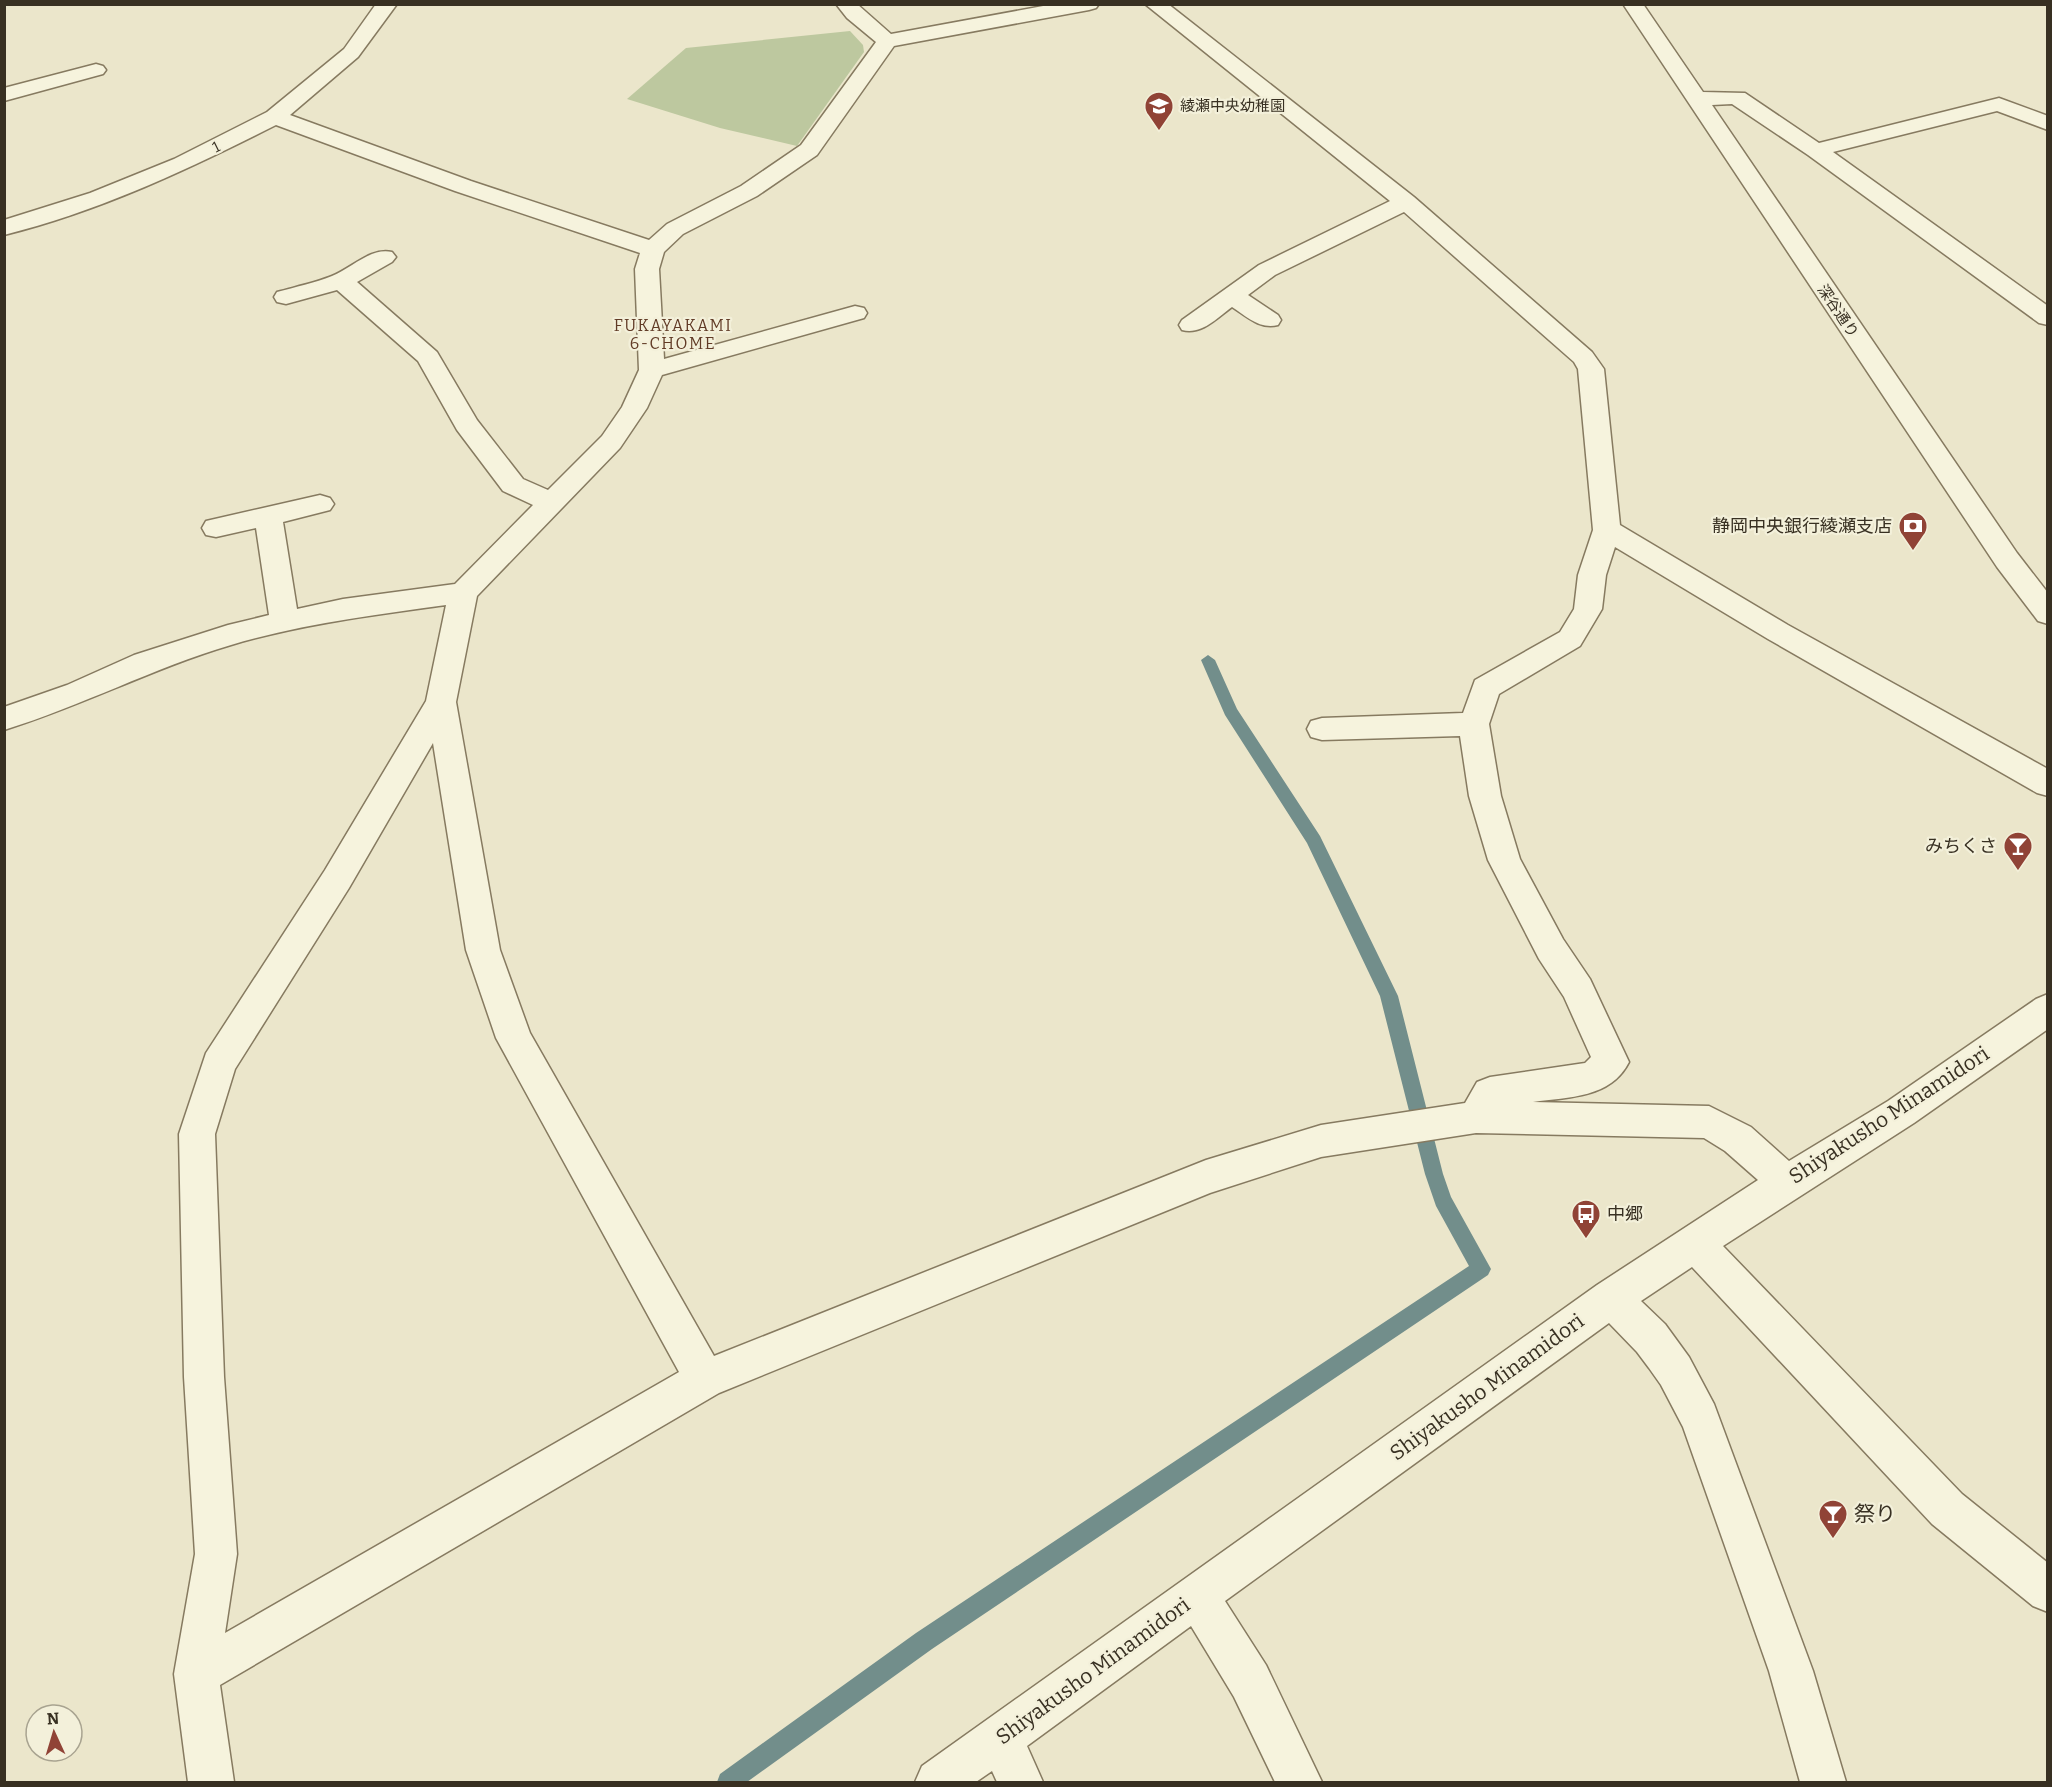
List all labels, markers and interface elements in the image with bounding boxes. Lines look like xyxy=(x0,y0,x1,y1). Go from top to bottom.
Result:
school or university icon: 綾瀬中央幼稚園 xyxy=(1143,90,1175,132)
place label: 綾瀬中央幼稚園 xyxy=(1180,97,1285,115)
street label: 1 xyxy=(209,138,223,156)
street label: 深谷通り xyxy=(1814,281,1862,341)
district label: FUKAYAKAMI 6-CHOME xyxy=(614,316,732,353)
bank icon: 静岡中央銀行綾瀬支店 xyxy=(1897,510,1929,552)
place label: 静岡中央銀行綾瀬支店 xyxy=(1712,515,1892,537)
bar icon: みちくさ xyxy=(2002,830,2034,872)
place label: みちくさ xyxy=(1925,835,1997,857)
street label: Shiyakusho Minamidori xyxy=(1784,1040,1994,1190)
bus stop icon: 中郷 xyxy=(1570,1198,1602,1240)
place label: 中郷 xyxy=(1607,1203,1643,1225)
street label: Shiyakusho Minamidori xyxy=(1385,1308,1589,1466)
bar icon: 祭り xyxy=(1817,1498,1849,1540)
place label: 祭り xyxy=(1854,1501,1896,1527)
street label: Shiyakusho Minamidori xyxy=(991,1592,1195,1750)
north arrow xyxy=(24,1703,84,1763)
text: N xyxy=(46,1709,60,1728)

